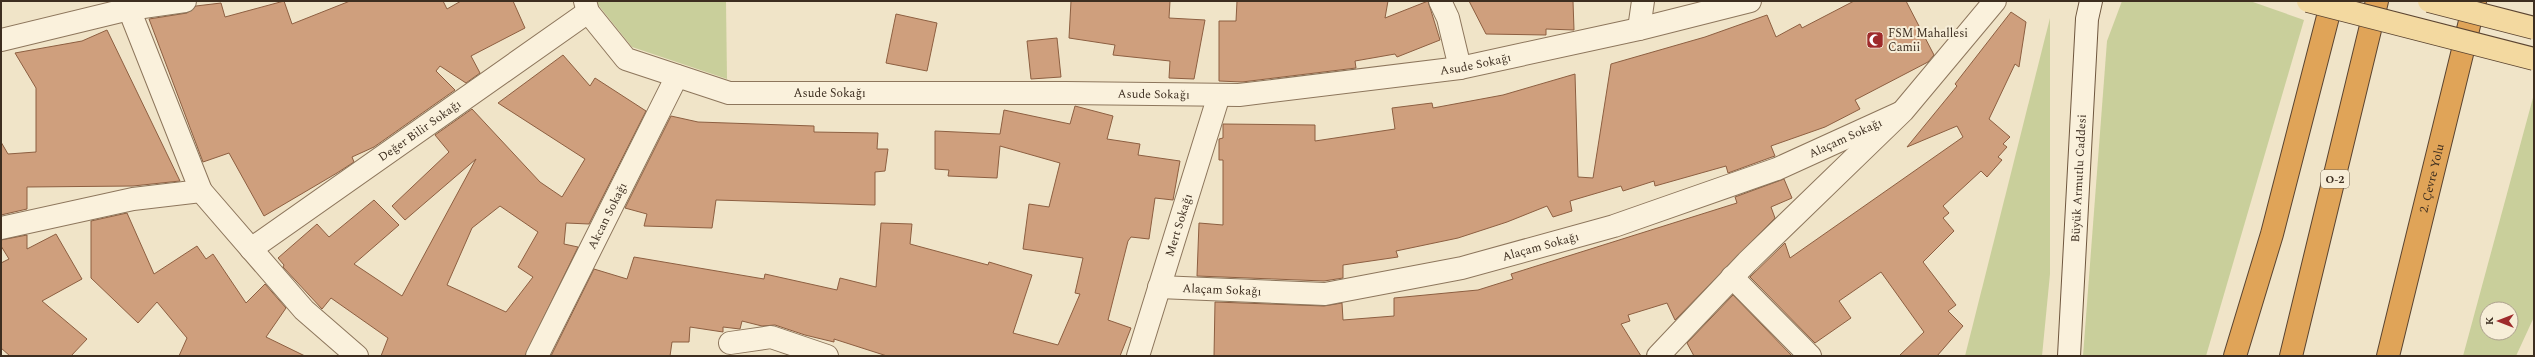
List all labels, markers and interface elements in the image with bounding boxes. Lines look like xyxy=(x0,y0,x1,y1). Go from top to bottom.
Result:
place label: FSM Mahallesi Camii xyxy=(1888,24,1968,57)
mosque icon: FSM Mahallesi Camii xyxy=(1865,30,1885,50)
street label: Asude Sokağı xyxy=(1439,48,1513,80)
street label: Asude Sokağı xyxy=(794,84,866,103)
street label: Asude Sokağı xyxy=(1118,85,1190,104)
street label: Değer Bilir Sokağı xyxy=(374,95,465,167)
street label: Alaçam Sokağı xyxy=(1806,113,1886,163)
street label: Büyük Armutlu Caddesi xyxy=(2066,114,2092,243)
street label: 2. Çevre Yolu xyxy=(2414,142,2450,215)
road number: O-2 xyxy=(2321,170,2349,188)
street label: Akcan Sokağı xyxy=(583,179,633,253)
street label: Mert Sokağı xyxy=(1160,191,1198,259)
street label: Alaçam Sokağı xyxy=(1500,227,1581,266)
street label: Alaçam Sokağı xyxy=(1182,279,1262,301)
north arrow xyxy=(2479,301,2519,341)
text: K xyxy=(2481,316,2498,325)

